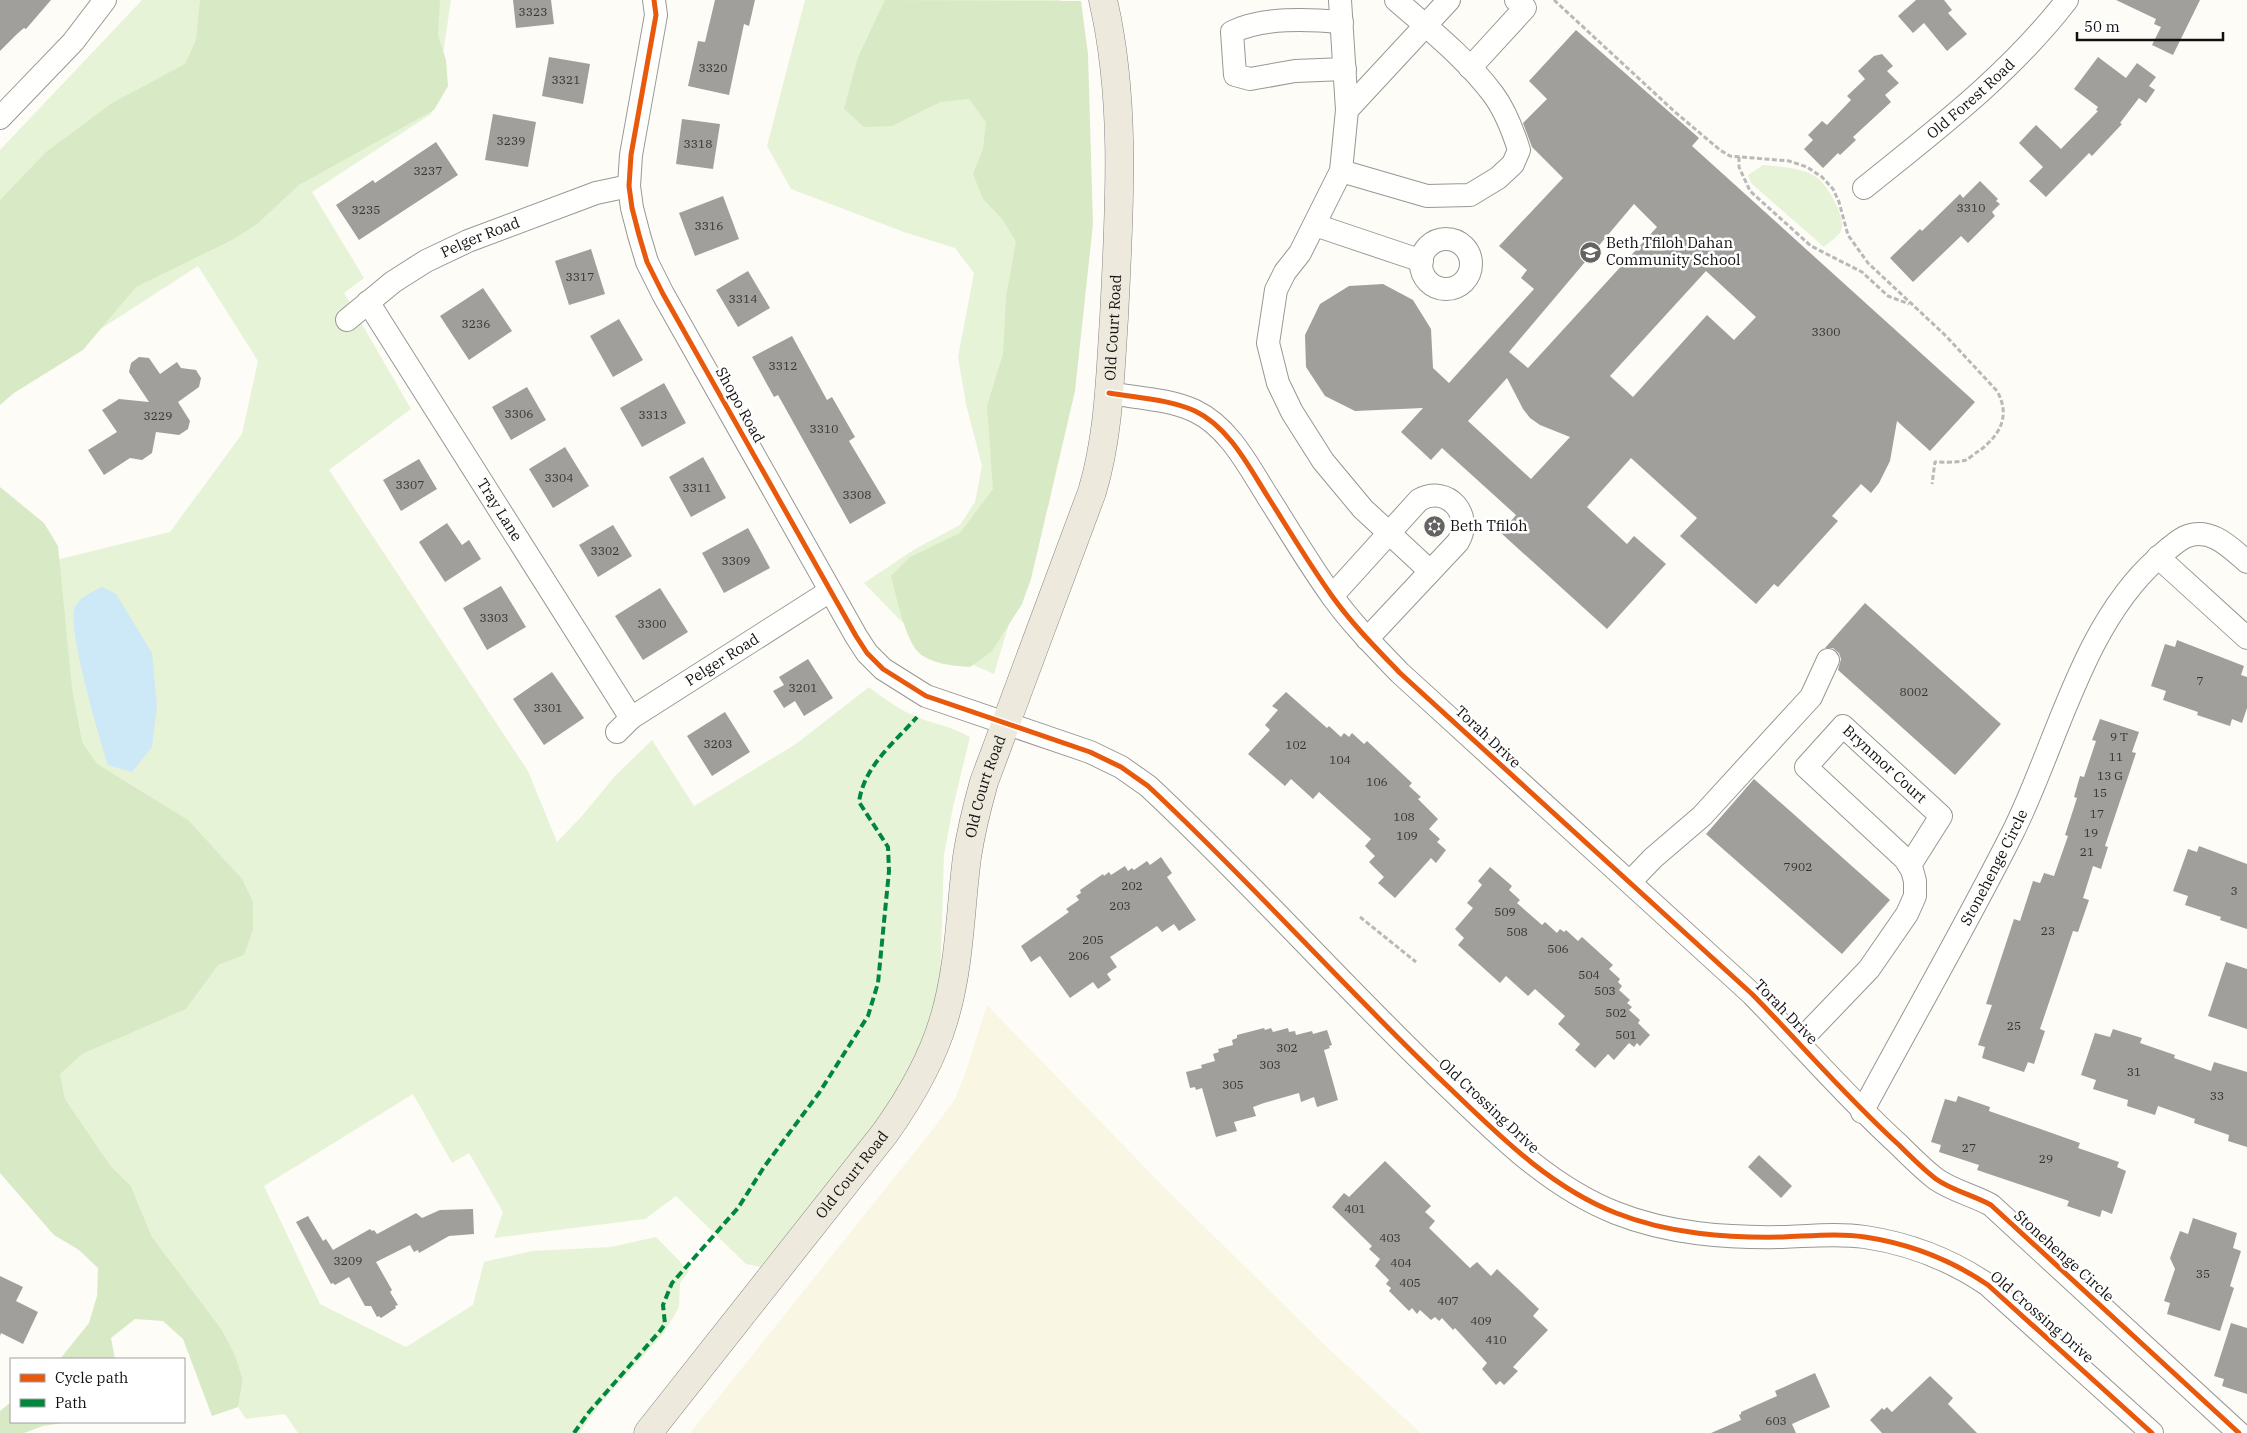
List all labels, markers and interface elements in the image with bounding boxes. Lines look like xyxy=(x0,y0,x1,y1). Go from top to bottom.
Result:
house number: 3323 xyxy=(519,4,547,19)
scale bar xyxy=(2077,10,2223,42)
text: 50 m xyxy=(2084,17,2120,36)
street label: Old Forest Road xyxy=(1922,55,2019,143)
house number: 3320 xyxy=(699,60,727,75)
house number: 3321 xyxy=(552,72,580,87)
house number: 3239 xyxy=(497,133,525,148)
house number: 3318 xyxy=(684,136,712,151)
house number: 3237 xyxy=(414,163,442,178)
house number: 3310 xyxy=(1957,200,1985,215)
house number: 3235 xyxy=(352,202,380,217)
street label: Pelger Road xyxy=(437,212,522,262)
house number: 3316 xyxy=(695,218,723,233)
place label: Beth Tfiloh Dahan Community School xyxy=(1606,233,1741,269)
school or university icon: Beth Tfiloh Dahan Community School xyxy=(1578,240,1602,264)
house number: 3317 xyxy=(566,269,594,284)
street label: Old Court Road xyxy=(1100,274,1125,381)
house number: 3314 xyxy=(729,291,757,306)
house number: 3236 xyxy=(462,316,490,331)
house number: 3300 xyxy=(1812,324,1840,339)
house number: 3312 xyxy=(769,358,797,373)
street label: Shopo Road xyxy=(712,364,769,446)
house number: 3306 xyxy=(505,406,533,421)
house number: 3313 xyxy=(639,407,667,422)
house number: 3229 xyxy=(144,408,172,423)
house number: 3310 xyxy=(810,421,838,436)
house number: 3304 xyxy=(545,470,573,485)
street label: Tray Lane xyxy=(473,475,527,545)
house number: 3307 xyxy=(396,477,424,492)
house number: 3311 xyxy=(683,480,711,495)
house number: 3308 xyxy=(843,487,871,502)
synagogue icon: Beth Tfiloh xyxy=(1422,514,1446,538)
place label: Beth Tfiloh xyxy=(1450,516,1528,535)
house number: 3302 xyxy=(591,543,619,558)
house number: 3309 xyxy=(722,553,750,568)
house number: 3303 xyxy=(480,610,508,625)
house number: 3300 xyxy=(638,616,666,631)
street label: Pelger Road xyxy=(682,629,762,690)
house number: 7 xyxy=(2196,673,2204,688)
house number: 3201 xyxy=(789,680,817,695)
house number: 8002 xyxy=(1900,684,1928,699)
house number: 3301 xyxy=(534,700,562,715)
street label: Torah Drive xyxy=(1451,701,1525,772)
street label: Brynmor Court xyxy=(1839,721,1931,807)
house number: 9 T xyxy=(2110,729,2128,744)
street label: Old Court Road xyxy=(961,732,1010,839)
house number: 3203 xyxy=(704,736,732,751)
house number: 102 xyxy=(1285,737,1307,752)
house number: 11 xyxy=(2109,749,2123,764)
house number: 104 xyxy=(1329,752,1351,767)
house number: 13 G xyxy=(2097,768,2123,783)
house number: 106 xyxy=(1366,774,1388,789)
house number: 15 xyxy=(2093,785,2107,800)
street label: Stonehenge Circle xyxy=(1956,806,2031,929)
house number: 17 xyxy=(2090,806,2104,821)
house number: 108 xyxy=(1393,809,1415,824)
house number: 19 xyxy=(2084,825,2098,840)
house number: 109 xyxy=(1396,828,1418,843)
house number: 21 xyxy=(2080,844,2094,859)
house number: 7902 xyxy=(1784,859,1812,874)
house number: 202 xyxy=(1121,878,1143,893)
house number: 3 xyxy=(2230,883,2238,898)
house number: 203 xyxy=(1109,898,1131,913)
house number: 509 xyxy=(1494,904,1516,919)
house number: 23 xyxy=(2041,923,2055,938)
house number: 508 xyxy=(1506,924,1528,939)
house number: 205 xyxy=(1082,932,1104,947)
house number: 506 xyxy=(1547,941,1569,956)
house number: 206 xyxy=(1068,948,1090,963)
house number: 504 xyxy=(1578,967,1600,982)
street label: Torah Drive xyxy=(1751,975,1822,1048)
house number: 503 xyxy=(1594,983,1616,998)
house number: 502 xyxy=(1605,1005,1627,1020)
house number: 25 xyxy=(2007,1018,2021,1033)
house number: 501 xyxy=(1615,1027,1637,1042)
house number: 302 xyxy=(1276,1040,1298,1055)
street label: Old Crossing Drive xyxy=(1435,1054,1544,1157)
house number: 303 xyxy=(1259,1057,1281,1072)
house number: 31 xyxy=(2127,1064,2141,1079)
house number: 305 xyxy=(1222,1077,1244,1092)
house number: 33 xyxy=(2210,1088,2224,1103)
street label: Old Court Road xyxy=(811,1127,892,1222)
house number: 27 xyxy=(1962,1140,1976,1155)
house number: 29 xyxy=(2039,1151,2053,1166)
house number: 401 xyxy=(1344,1201,1366,1216)
street label: Stonehenge Circle xyxy=(2010,1206,2118,1306)
house number: 403 xyxy=(1379,1230,1401,1245)
house number: 3209 xyxy=(334,1253,362,1268)
house number: 404 xyxy=(1390,1255,1412,1270)
house number: 35 xyxy=(2196,1266,2210,1281)
street label: Old Crossing Drive xyxy=(1987,1267,2098,1367)
house number: 405 xyxy=(1399,1275,1421,1290)
house number: 407 xyxy=(1437,1293,1459,1308)
house number: 409 xyxy=(1470,1313,1492,1328)
house number: 410 xyxy=(1485,1332,1507,1347)
legend xyxy=(10,1358,185,1423)
text: Cycle path xyxy=(55,1368,128,1387)
text: Path xyxy=(55,1393,87,1412)
house number: 603 xyxy=(1765,1413,1787,1428)

